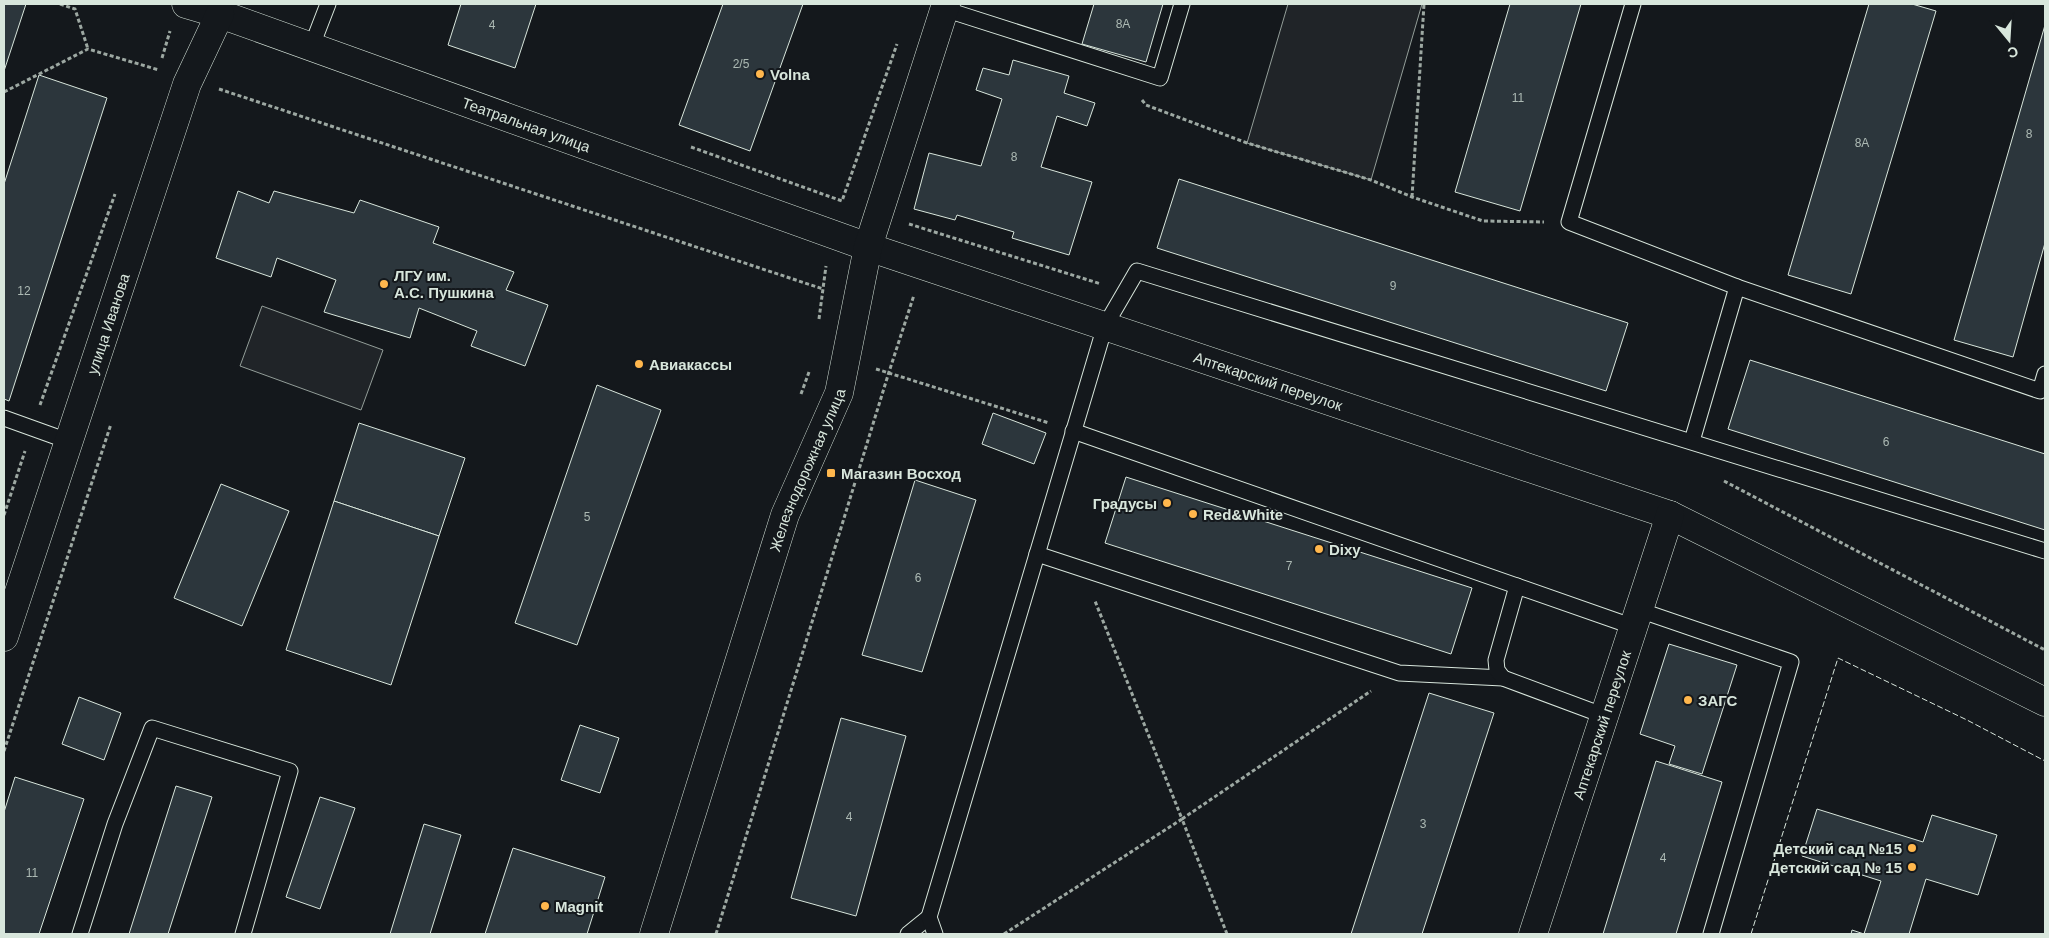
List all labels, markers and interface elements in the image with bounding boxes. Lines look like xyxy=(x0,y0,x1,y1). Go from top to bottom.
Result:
north arrow xyxy=(1984,15,2034,65)
house number: 8А xyxy=(1116,17,1130,31)
house number: 4 xyxy=(489,18,496,32)
text: С xyxy=(2006,43,2020,62)
house number: 2/5 xyxy=(733,57,750,71)
place label: Volna xyxy=(770,66,810,83)
marker: Volna xyxy=(754,68,766,80)
house number: 11 xyxy=(1512,91,1525,105)
street label: Театральная улица xyxy=(460,93,593,155)
house number: 8 xyxy=(2026,127,2033,141)
house number: 8А xyxy=(1855,136,1869,150)
house number: 8 xyxy=(1011,150,1018,164)
place label: ЛГУ им. А.С. Пушкина xyxy=(394,267,495,301)
street label: улица Иванова xyxy=(83,270,132,376)
marker: ЛГУ им. А.С. Пушкина xyxy=(378,278,390,290)
house number: 9 xyxy=(1390,279,1397,293)
house number: 12 xyxy=(17,284,31,298)
street label: Аптекарский переулок xyxy=(1192,348,1345,414)
place label: Авиакассы xyxy=(649,356,732,373)
marker: Авиакассы xyxy=(633,358,645,370)
street label: Железнодорожная улица xyxy=(766,386,848,554)
house number: 6 xyxy=(1883,435,1890,449)
place label: Магазин Восход xyxy=(841,465,962,482)
marker: Магазин Восход xyxy=(825,467,837,479)
place label: Градусы xyxy=(1093,495,1157,512)
marker: Градусы xyxy=(1161,497,1173,509)
place label: Red&White xyxy=(1203,506,1283,523)
marker: Red&White xyxy=(1187,508,1199,520)
house number: 5 xyxy=(584,510,591,524)
place label: Dixy xyxy=(1329,541,1361,558)
marker: Dixy xyxy=(1313,543,1325,555)
house number: 7 xyxy=(1286,559,1293,573)
house number: 6 xyxy=(915,571,922,585)
street label: Аптекарский переулок xyxy=(1569,648,1634,802)
place label: ЗАГС xyxy=(1698,692,1738,709)
marker: ЗАГС xyxy=(1682,694,1694,706)
house number: 4 xyxy=(846,810,853,824)
house number: 3 xyxy=(1420,817,1427,831)
place label: Детский сад №15 xyxy=(1773,840,1902,857)
marker: Детский сад №15 xyxy=(1906,842,1918,854)
house number: 4 xyxy=(1660,851,1667,865)
place label: Детский сад № 15 xyxy=(1769,859,1902,876)
marker: Детский сад № 15 xyxy=(1906,861,1918,873)
house number: 11 xyxy=(26,866,39,880)
place label: Magnit xyxy=(555,898,603,915)
marker: Magnit xyxy=(539,900,551,912)

